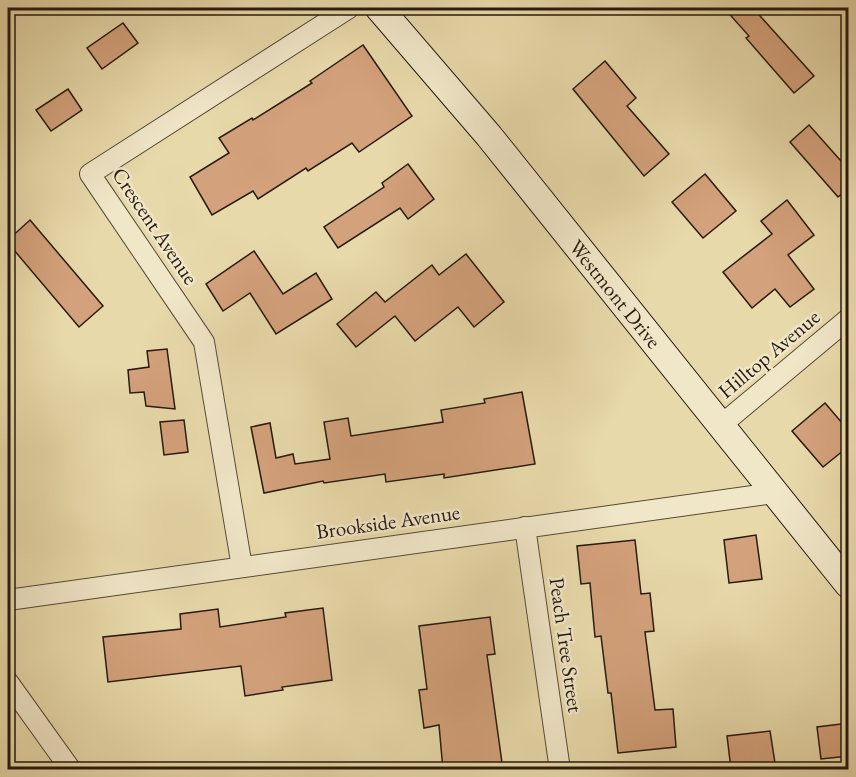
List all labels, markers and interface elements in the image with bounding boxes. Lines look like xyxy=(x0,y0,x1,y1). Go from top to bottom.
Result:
street label: Crescent Avenue xyxy=(106,162,204,289)
street label: Westmont Drive xyxy=(563,234,667,354)
street label: Hilltop Avenue xyxy=(712,303,825,404)
street label: Brookside Avenue xyxy=(314,498,462,545)
street label: Peach Tree Street xyxy=(544,576,589,715)

